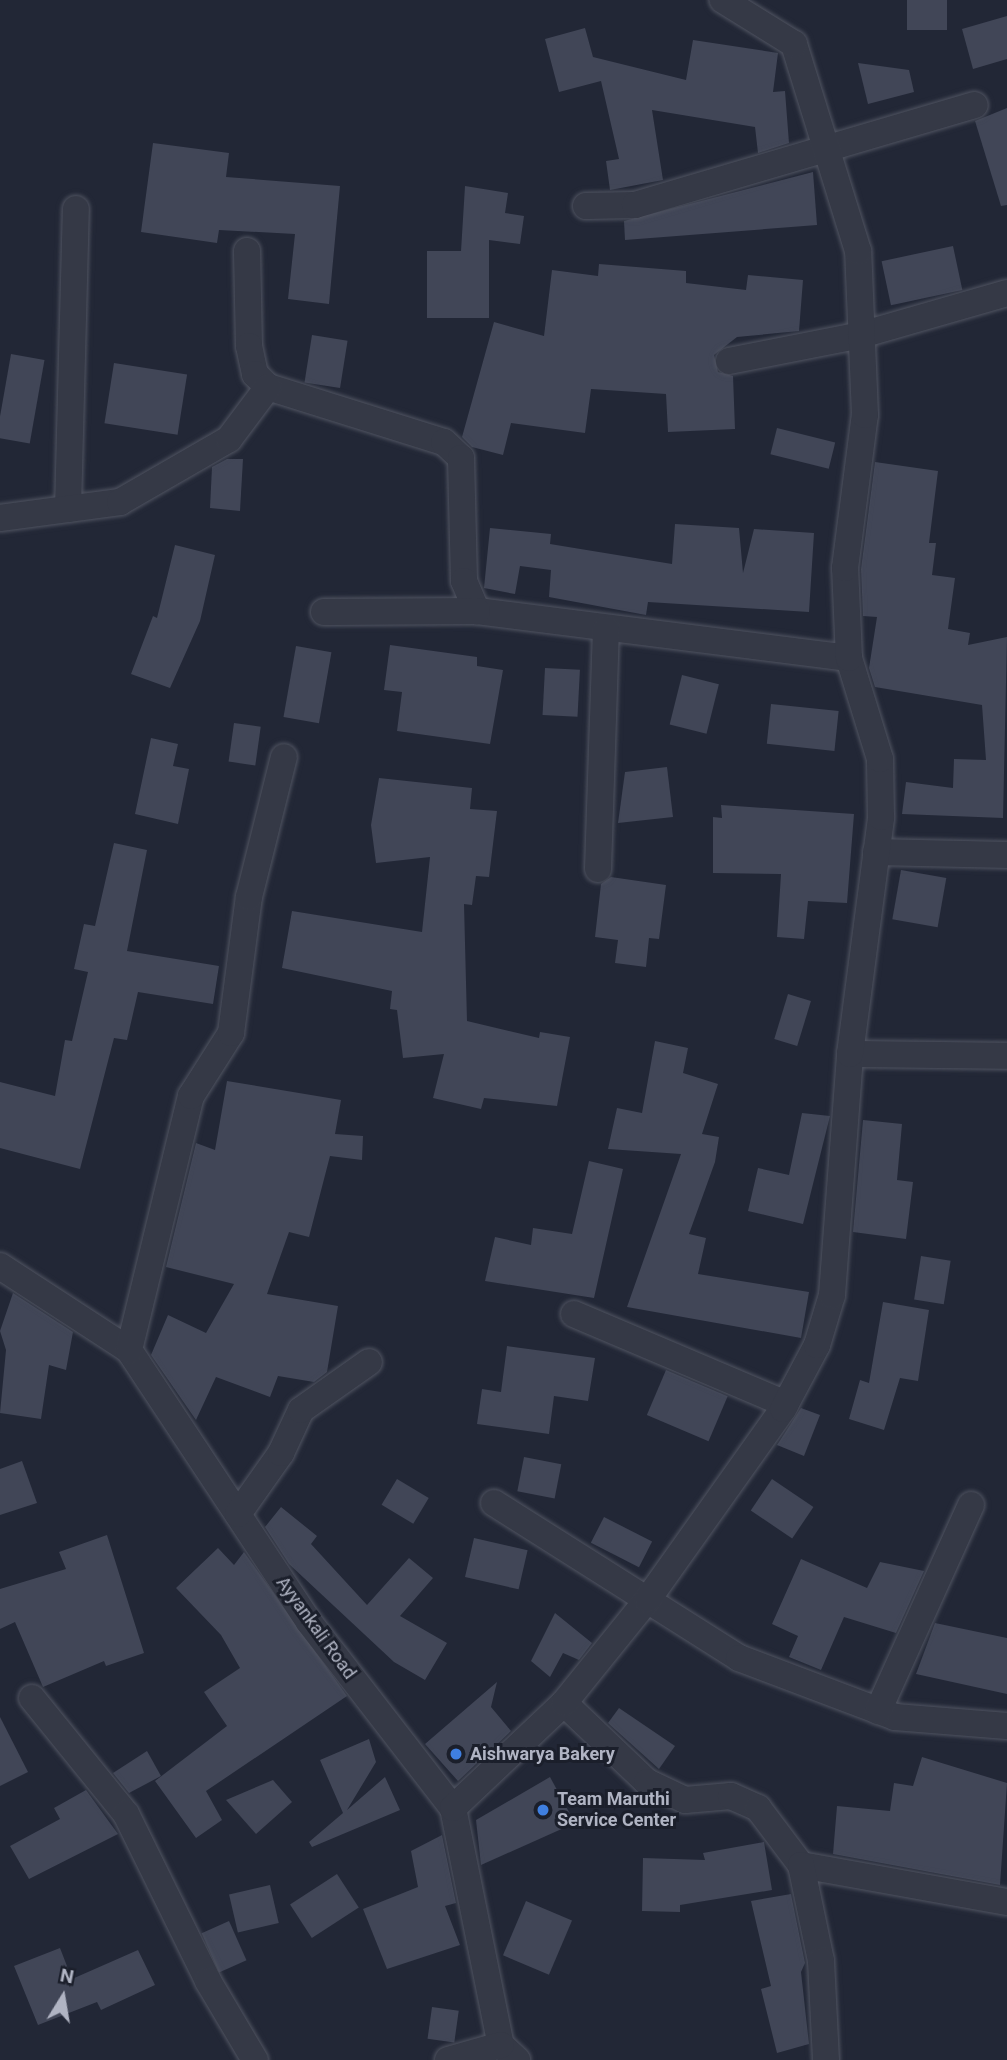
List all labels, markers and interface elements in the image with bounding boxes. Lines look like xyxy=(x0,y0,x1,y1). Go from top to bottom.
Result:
street label: Ayyankali Road xyxy=(272,1573,360,1683)
place label: Aishwarya Bakery xyxy=(470,1743,615,1765)
marker: Aishwarya Bakery xyxy=(448,1746,464,1762)
place label: Team Maruthi Service Center xyxy=(557,1789,676,1832)
marker: Team Maruthi Service Center xyxy=(535,1802,551,1818)
north arrow xyxy=(28,1962,98,2032)
text: N xyxy=(58,1963,76,1988)

